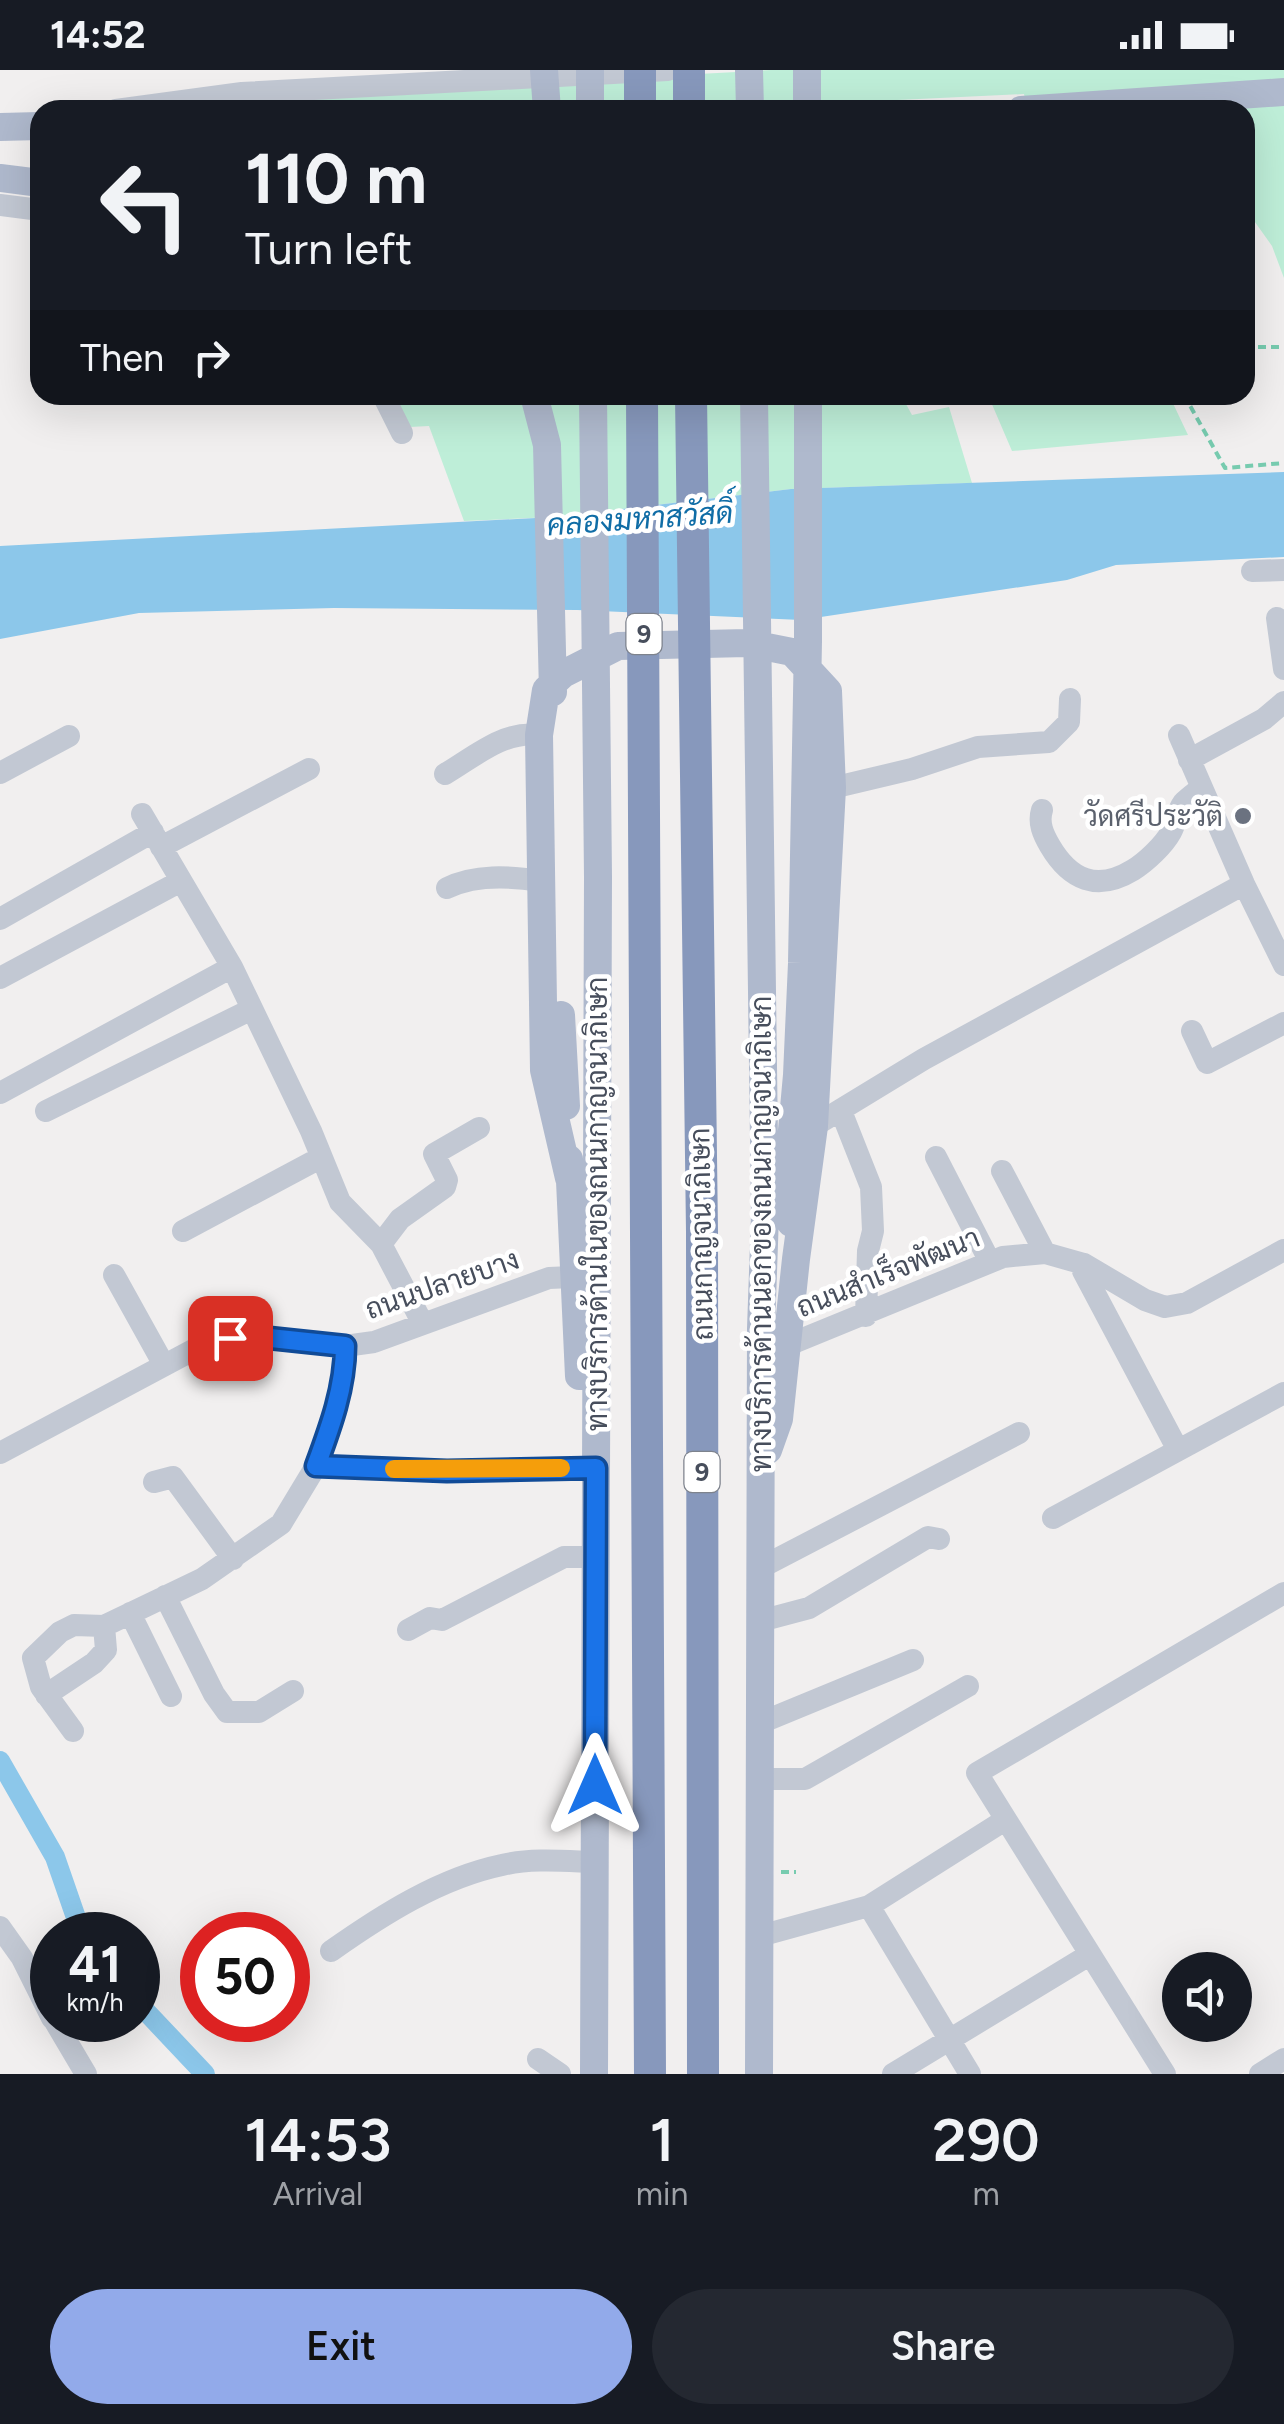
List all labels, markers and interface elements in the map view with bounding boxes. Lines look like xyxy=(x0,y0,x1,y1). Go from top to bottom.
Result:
text: 14:52 xyxy=(50,12,146,58)
text: 110 m xyxy=(245,136,427,221)
icon: left xyxy=(80,140,210,270)
text: Turn left xyxy=(245,221,412,275)
icon: right xyxy=(184,330,239,385)
text: Then xyxy=(80,335,164,381)
water label: คลองมหาสวัสดิ์ xyxy=(545,486,740,543)
road number: 9 xyxy=(626,614,662,654)
place label: วัดศรีประวัติ xyxy=(1084,798,1223,833)
marker: วัดศรีประวัติ xyxy=(1232,805,1254,827)
street label: ทางบริการด้านในของถนนกาญจนาภิเษก xyxy=(578,977,615,1431)
street label: ทางบริการด้านนอกของถนนกาญจนาภิเษก xyxy=(743,996,779,1472)
street label: ถนนกาญจนาภิเษก xyxy=(682,1127,721,1341)
street label: ถนนสำเร็จพัฒนา xyxy=(790,1217,984,1324)
street label: ถนนปลายบาง xyxy=(361,1242,523,1326)
pin xyxy=(188,1296,273,1381)
icon: arrive xyxy=(203,1311,258,1366)
road number: 9 xyxy=(684,1452,720,1492)
position arrow xyxy=(543,1733,647,1837)
speed limit sign: 50 xyxy=(180,1912,310,2042)
text: 41 xyxy=(69,1934,121,1995)
map controls xyxy=(1162,1952,1252,2042)
button: sound xyxy=(1162,1952,1252,2042)
text: km/h xyxy=(66,1987,124,2017)
text: 14:53 xyxy=(244,2104,392,2176)
text: 1 xyxy=(649,2104,675,2176)
text: 290 xyxy=(932,2104,1040,2176)
text: Arrival xyxy=(273,2175,363,2213)
text: min xyxy=(636,2175,688,2213)
text: m xyxy=(973,2175,1000,2213)
button: Exit xyxy=(50,2289,632,2404)
button: Share xyxy=(652,2289,1234,2404)

